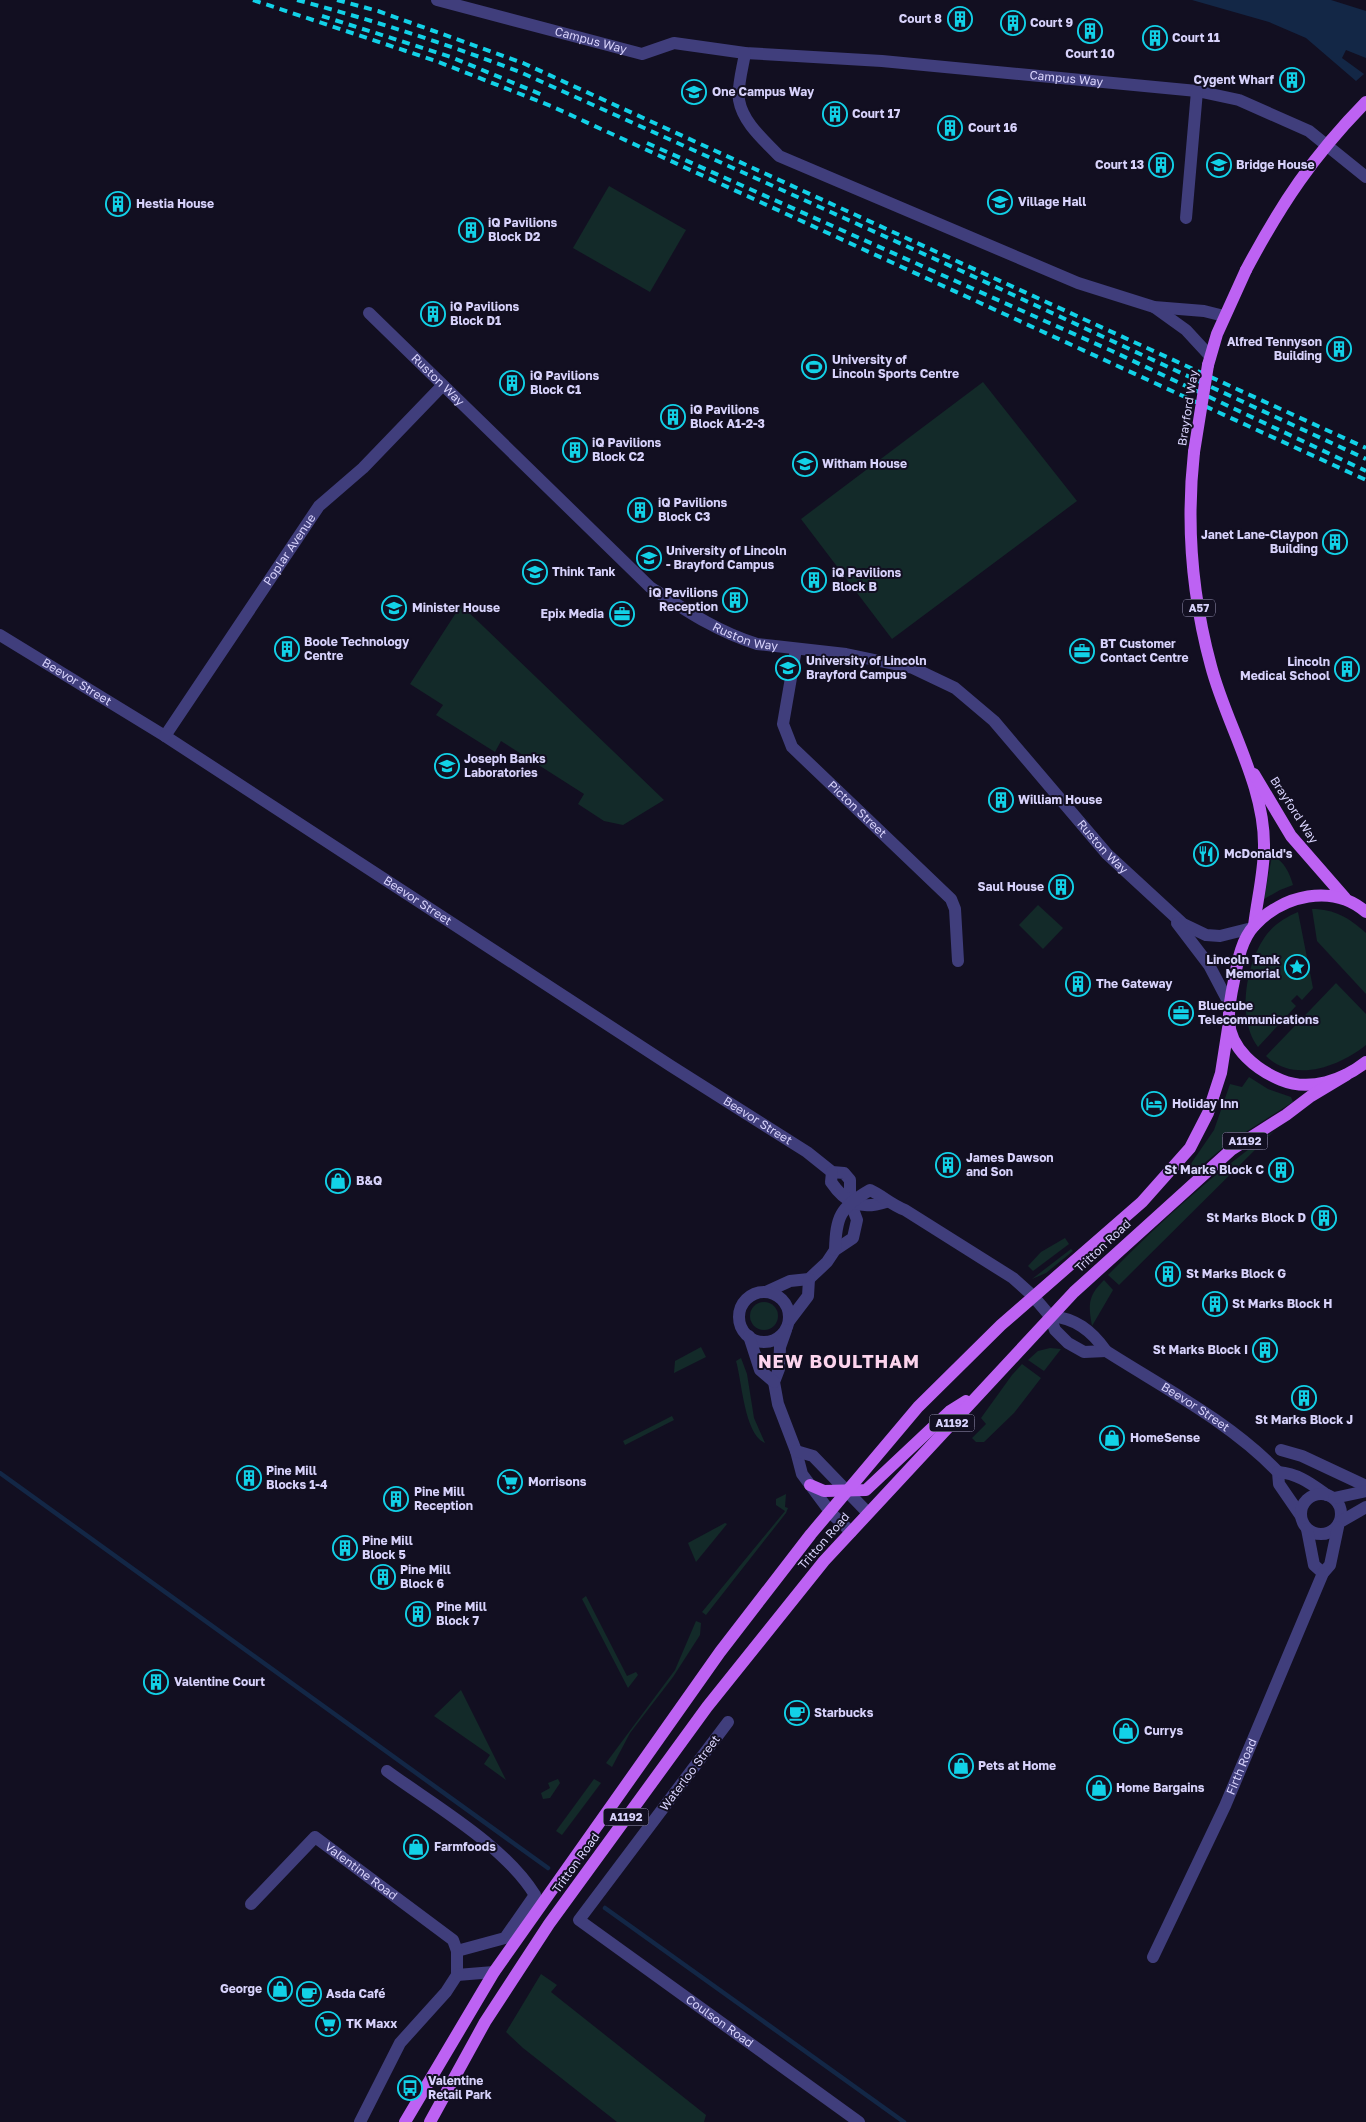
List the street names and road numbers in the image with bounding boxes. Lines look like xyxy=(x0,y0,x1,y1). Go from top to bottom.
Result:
street label: Campus Way xyxy=(553,23,629,57)
street label: Campus Way xyxy=(1029,67,1104,89)
street label: Ruston Way xyxy=(408,350,468,409)
street label: Brayford Way xyxy=(1174,369,1201,447)
street label: Poplar Avenue xyxy=(260,511,319,588)
road number: A57 xyxy=(1183,600,1215,616)
street label: Ruston Way xyxy=(710,619,779,653)
street label: Beevor Street xyxy=(40,655,115,709)
street label: Brayford Way xyxy=(1267,773,1322,846)
street label: Picton Street xyxy=(825,777,890,841)
street label: Ruston Way xyxy=(1074,816,1132,877)
street label: Beevor Street xyxy=(381,873,455,928)
street label: Beevor Street xyxy=(721,1093,795,1148)
road number: A1192 xyxy=(1222,1132,1268,1150)
street label: Tritton Road xyxy=(1072,1216,1134,1275)
street label: Beevor Street xyxy=(1159,1379,1233,1435)
road number: A1192 xyxy=(930,1415,974,1432)
street label: Tritton Road xyxy=(795,1509,852,1572)
street label: Waterloo Street xyxy=(656,1732,723,1813)
street label: Firth Road xyxy=(1223,1736,1260,1797)
road number: A1192 xyxy=(604,1808,648,1825)
street label: Tritton Road xyxy=(549,1830,602,1896)
street label: Valentine Road xyxy=(322,1839,401,1903)
street label: Coulson Road xyxy=(683,1991,757,2050)

